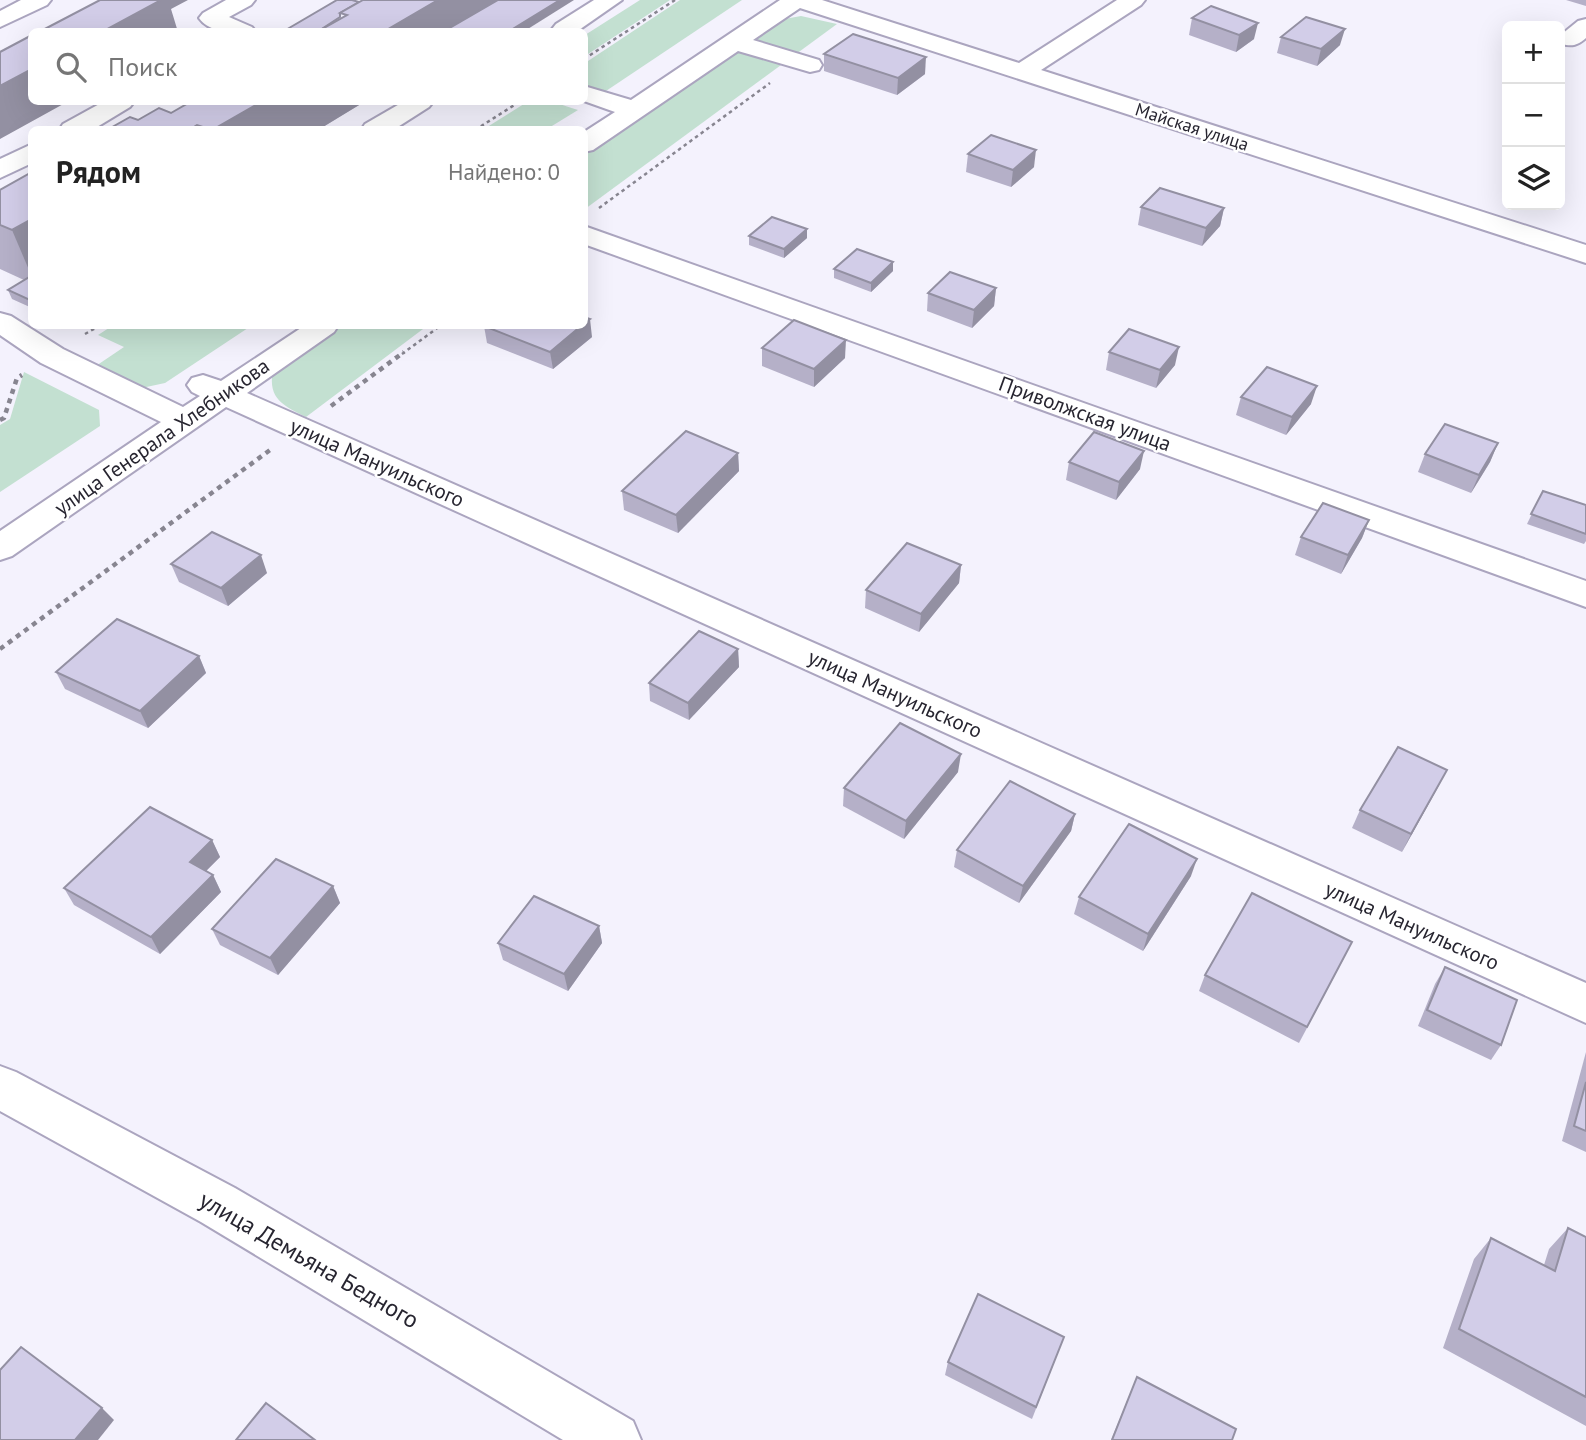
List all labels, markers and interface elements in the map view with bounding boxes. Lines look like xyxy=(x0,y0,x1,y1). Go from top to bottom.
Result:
map controls xyxy=(1502,21,1565,210)
button: + xyxy=(1502,21,1565,84)
search box xyxy=(28,28,588,105)
icon: search xyxy=(52,48,90,86)
text: Поиск xyxy=(108,50,177,83)
button: − xyxy=(1502,84,1565,147)
street label: Майская улица xyxy=(1133,97,1252,156)
button: layers xyxy=(1502,147,1565,210)
text: Рядом xyxy=(56,152,141,191)
text: Найдено: 0 xyxy=(448,157,560,186)
street label: улица Генерала Хлебникова xyxy=(49,352,274,521)
street label: Приволжская улица xyxy=(995,370,1175,457)
street label: улица Мануильского xyxy=(286,412,469,513)
street label: улица Мануильского xyxy=(804,643,987,744)
street label: улица Мануильского xyxy=(1321,875,1504,976)
street label: улица Демьяна Бедного xyxy=(194,1184,425,1335)

